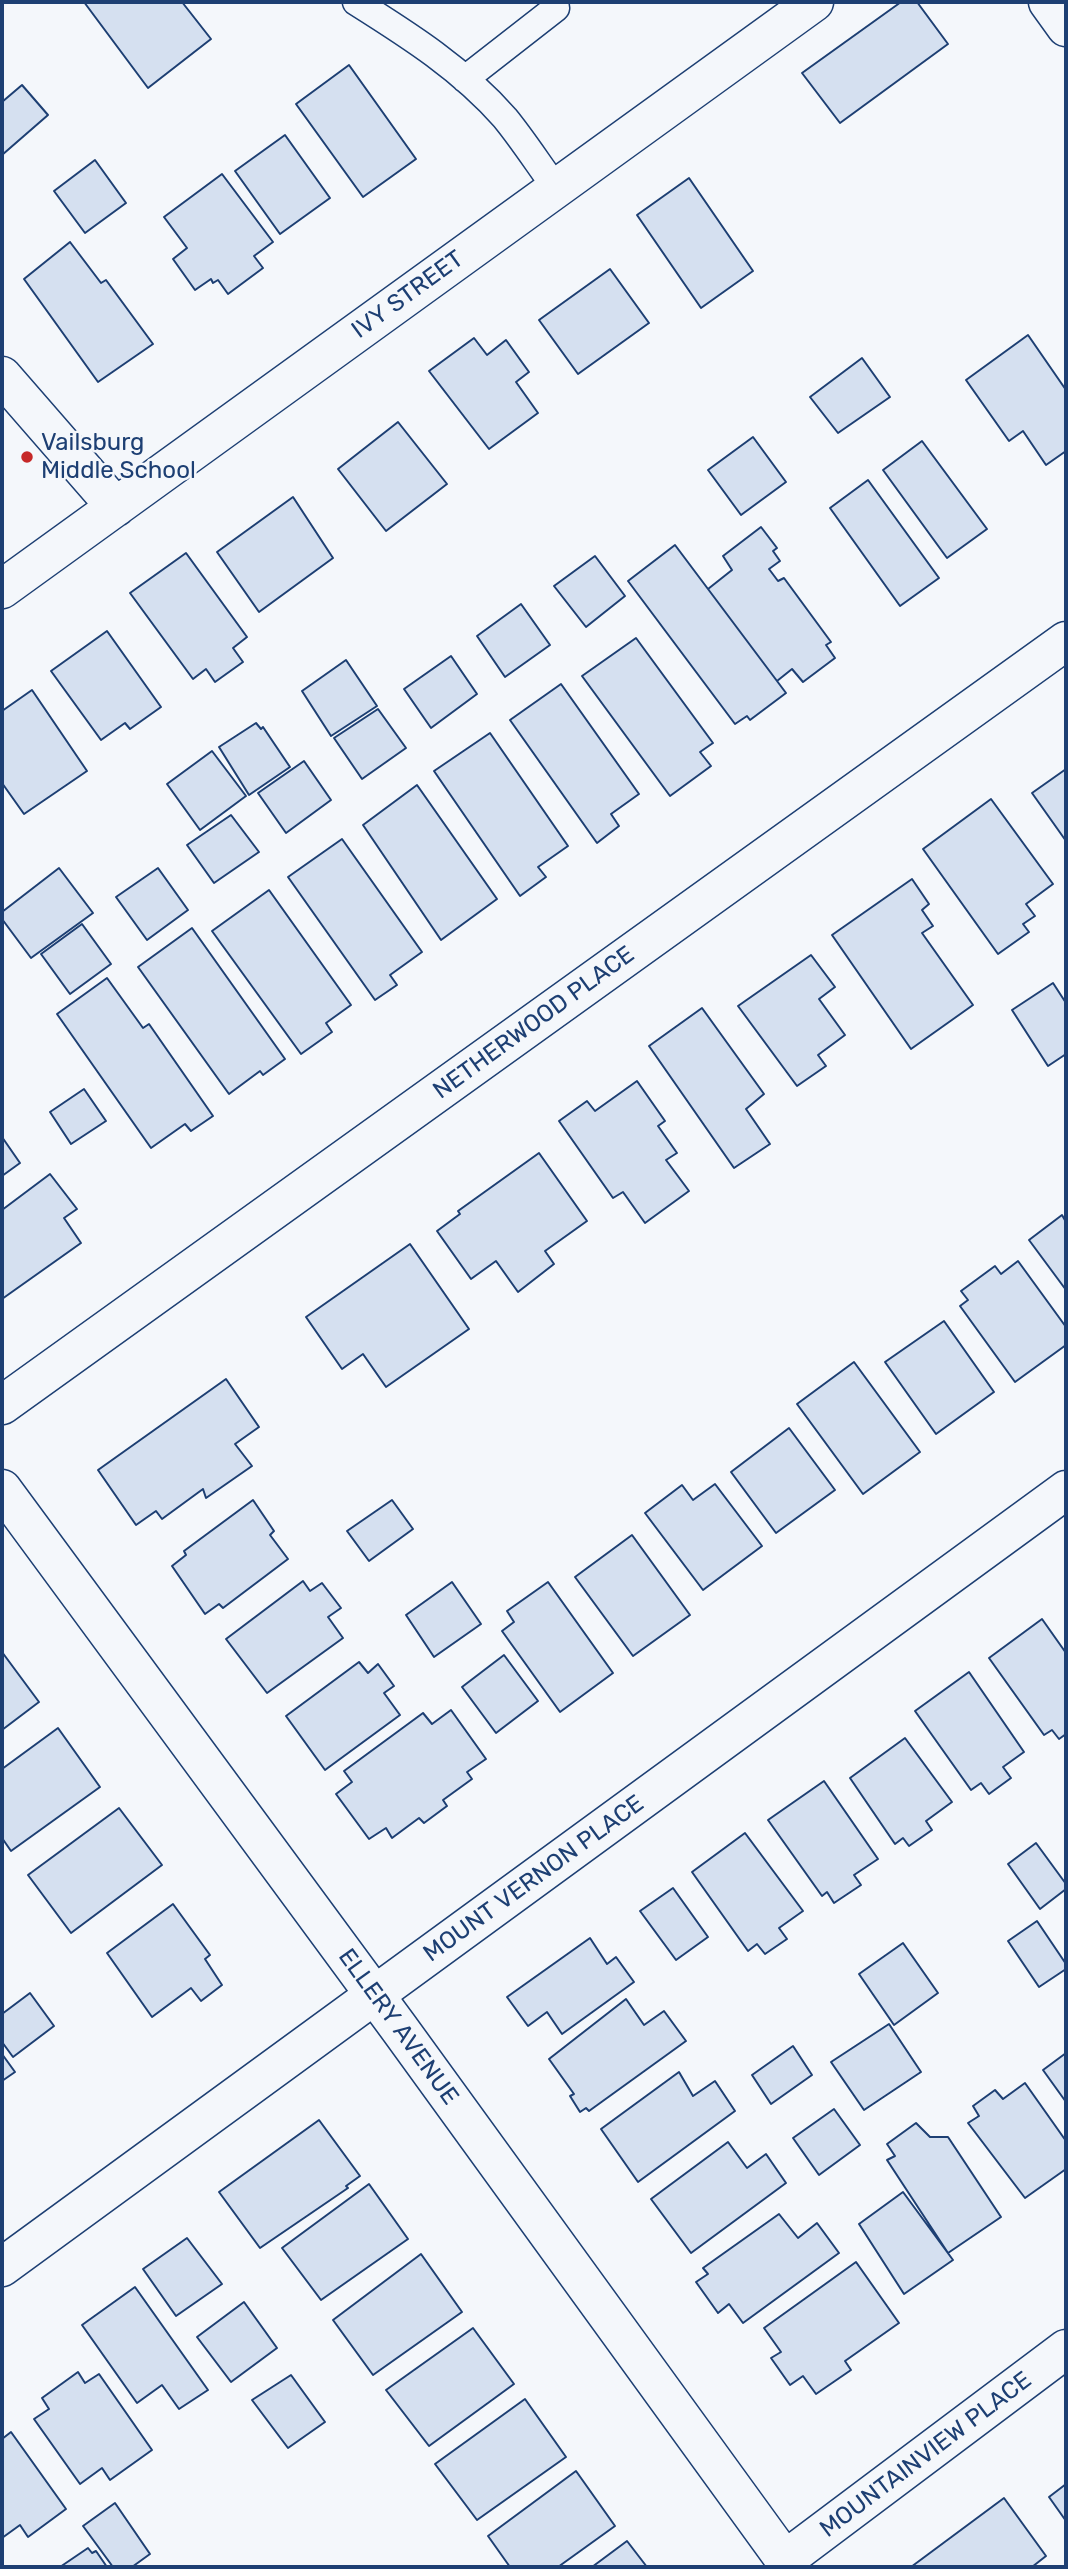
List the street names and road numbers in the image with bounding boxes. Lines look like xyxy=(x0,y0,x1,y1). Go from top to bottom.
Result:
street label: IVY STREET xyxy=(347,245,469,345)
street label: NETHERWOOD PLACE xyxy=(428,940,640,1106)
street label: MOUNT VERNON PLACE xyxy=(418,1789,650,1969)
street label: ELLERY AVENUE xyxy=(332,1943,464,2111)
street label: MOUNTAINVIEW PLACE xyxy=(815,2366,1037,2544)

